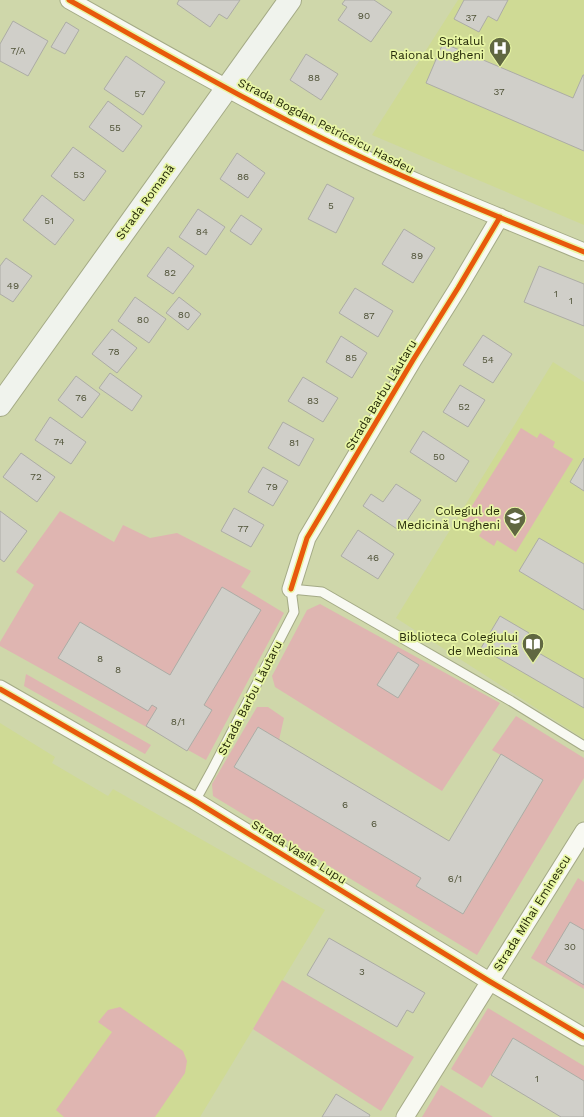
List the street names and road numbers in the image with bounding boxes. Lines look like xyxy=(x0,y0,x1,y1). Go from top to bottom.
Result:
street label: Strada Bogdan Petriceicu Hasdeu xyxy=(236,75,416,177)
street label: Strada Romană xyxy=(113,161,177,242)
street label: Strada Barbu Lăutaru xyxy=(342,337,420,453)
street label: Strada Barbu Lăutaru xyxy=(215,639,285,757)
street label: Strada Vasile Lupu xyxy=(249,817,349,887)
street label: Strada Mihai Eminescu xyxy=(490,852,574,974)

